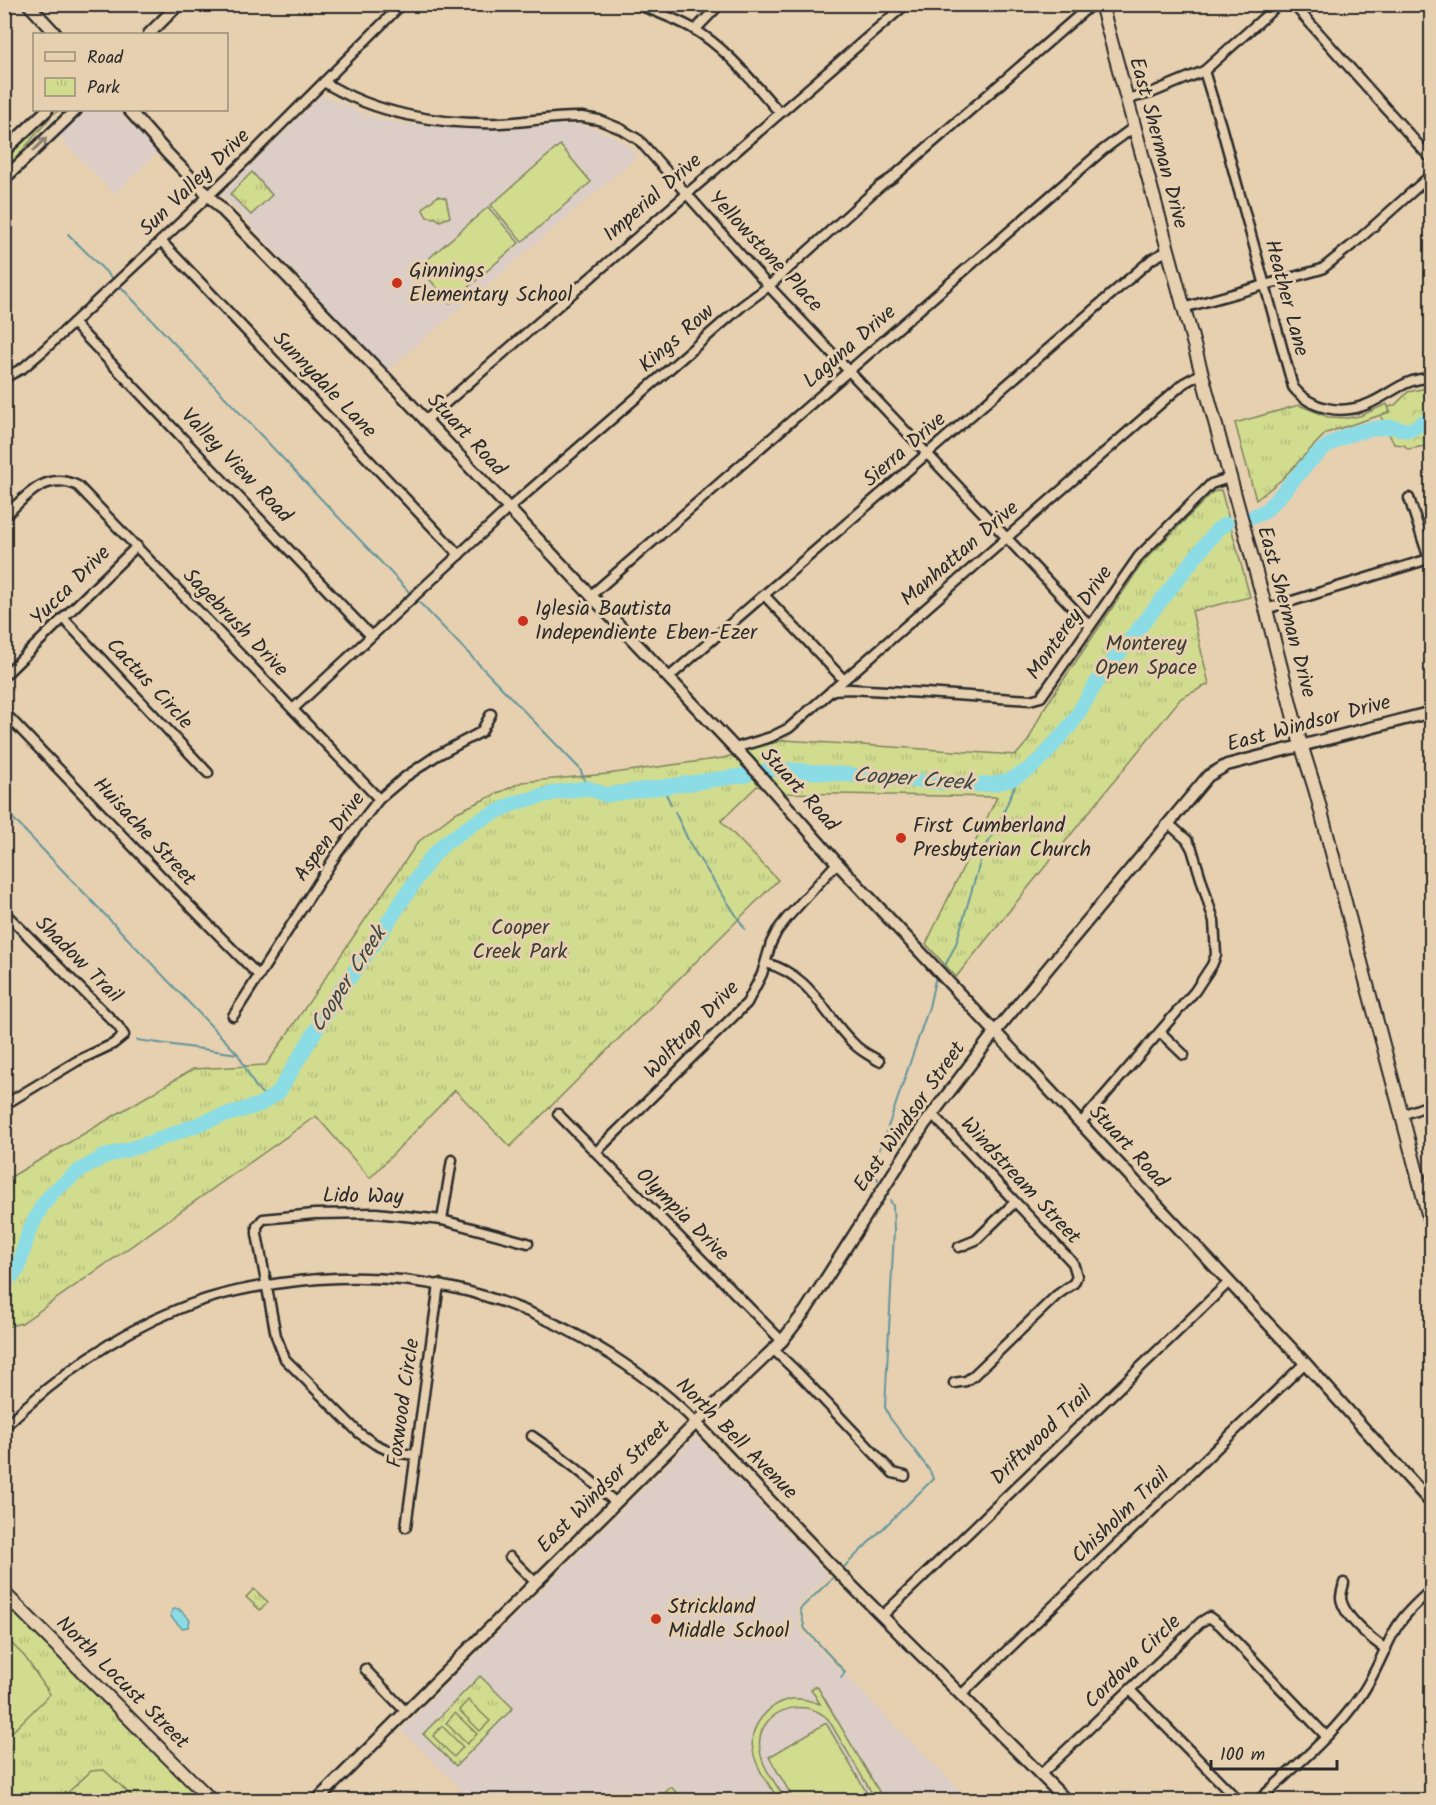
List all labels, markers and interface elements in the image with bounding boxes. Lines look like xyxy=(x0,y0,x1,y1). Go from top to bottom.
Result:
legend xyxy=(33,33,228,111)
text: Road xyxy=(87,44,124,73)
street label: East Sherman Drive xyxy=(1119,54,1197,233)
text: Park xyxy=(87,74,120,103)
street label: Sun Valley Drive xyxy=(132,121,259,245)
one-way arrow xyxy=(33,137,48,152)
street label: Imperial Drive xyxy=(596,145,710,250)
street label: Yellowstone Place xyxy=(700,184,831,321)
street label: Heather Lane xyxy=(1255,236,1318,361)
place label: Ginnings Elementary School xyxy=(409,255,572,312)
marker: Ginnings Elementary School xyxy=(390,276,404,290)
street label: Kings Row xyxy=(632,296,723,382)
street label: Laguna Drive xyxy=(796,297,905,397)
street label: Sunnydale Lane xyxy=(264,324,384,447)
street label: Stuart Road xyxy=(418,385,514,485)
street label: Valley View Road xyxy=(172,401,300,532)
street label: Sierra Drive xyxy=(856,404,955,496)
street label: Manhattan Drive xyxy=(893,493,1027,615)
street label: East Sherman Drive xyxy=(1247,523,1325,702)
street label: Yucca Drive xyxy=(23,538,119,634)
street label: Monterey Drive xyxy=(1018,558,1122,687)
street label: Sagebrush Drive xyxy=(174,561,296,686)
place label: Iglesia Bautista Independiente Eben-Ezer xyxy=(535,593,758,650)
marker: Iglesia Bautista Independiente Eben-Ezer xyxy=(516,614,530,628)
park label: Monterey Open Space xyxy=(1095,628,1197,685)
street label: Cactus Circle xyxy=(97,630,201,738)
street label: East Windsor Drive xyxy=(1223,686,1395,762)
street label: Stuart Road xyxy=(752,740,847,840)
water label: Cooper Creek xyxy=(852,758,978,802)
street label: Huisache Street xyxy=(84,770,204,895)
street label: Aspen Drive xyxy=(286,785,374,889)
place label: First Cumberland Presbyterian Church xyxy=(913,810,1091,867)
marker: First Cumberland Presbyterian Church xyxy=(894,831,908,845)
street label: Shadow Trail xyxy=(26,908,130,1012)
park label: Cooper Creek Park xyxy=(473,912,568,969)
water label: Cooper Creek xyxy=(302,917,398,1040)
street label: Wolftrap Drive xyxy=(636,973,748,1087)
street label: East Windsor Street xyxy=(845,1034,975,1199)
street label: Stuart Road xyxy=(1080,1097,1176,1197)
street label: Windstream Street xyxy=(952,1109,1089,1253)
street label: Olympia Drive xyxy=(627,1160,737,1270)
street label: Lido Way xyxy=(322,1180,404,1214)
street label: Foxwood Circle xyxy=(379,1336,429,1470)
street label: North Bell Avenue xyxy=(667,1370,805,1508)
street label: Driftwood Trail xyxy=(983,1378,1101,1494)
street label: East Windsor Street xyxy=(529,1412,679,1562)
street label: Chisholm Trail xyxy=(1064,1460,1178,1572)
place label: Strickland Middle School xyxy=(668,1591,789,1648)
street label: Cordova Circle xyxy=(1077,1606,1190,1717)
street label: North Locust Street xyxy=(48,1609,197,1758)
marker: Strickland Middle School xyxy=(649,1612,663,1626)
scale bar xyxy=(1211,1733,1337,1771)
text: 100 m xyxy=(1220,1741,1265,1770)

